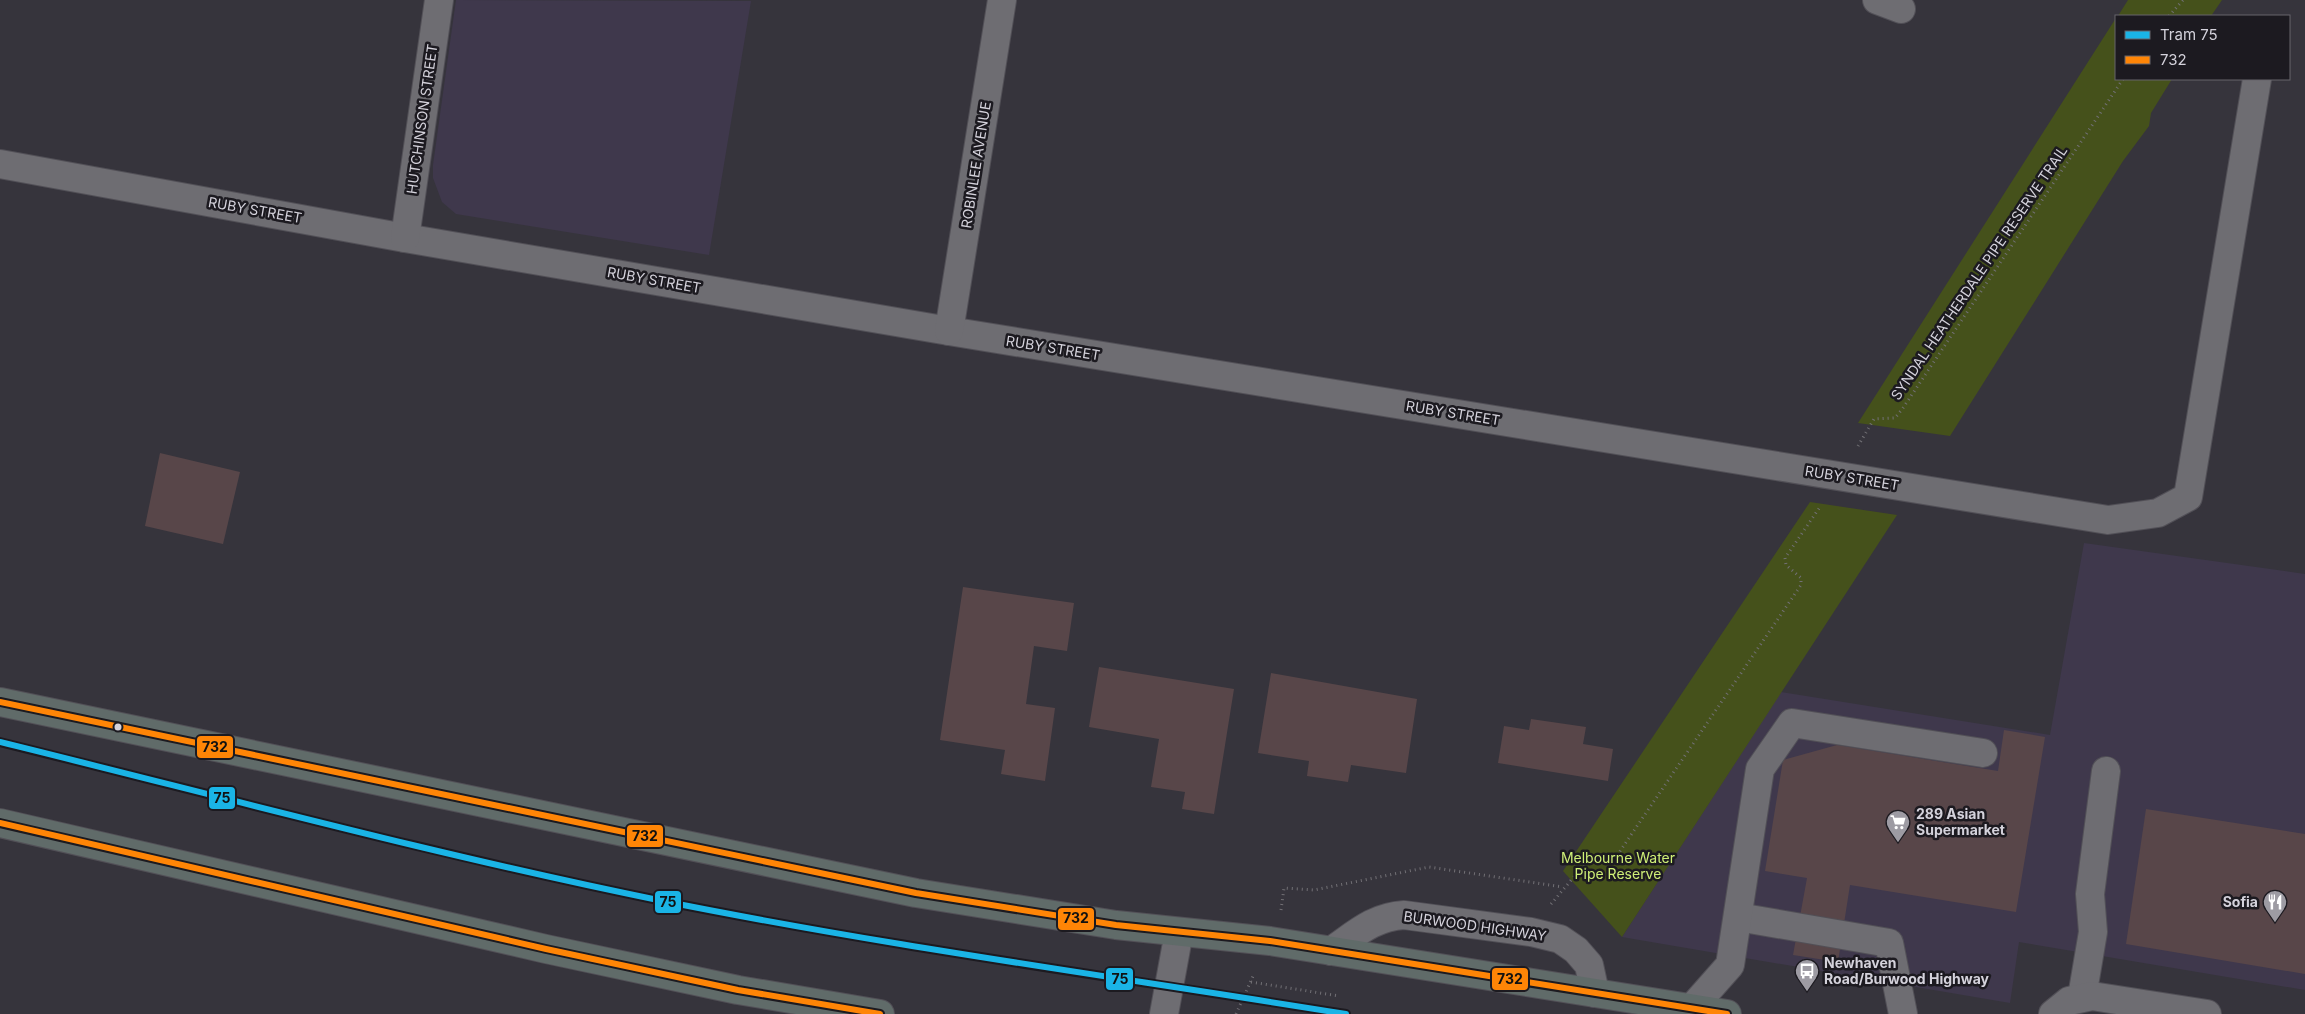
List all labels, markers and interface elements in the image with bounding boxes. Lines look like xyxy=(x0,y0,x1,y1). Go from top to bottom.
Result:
legend xyxy=(2115,15,2290,80)
text: Tram 75 xyxy=(2160,25,2218,44)
street label: HUTCHINSON STREET xyxy=(403,43,440,195)
text: 732 xyxy=(2160,50,2187,69)
street label: ROBINLEE AVENUE xyxy=(957,100,994,229)
street label: SYNDAL HEATHERDALE PIPE RESERVE TRAIL xyxy=(1887,142,2070,403)
street label: RUBY STREET xyxy=(207,193,303,226)
street label: RUBY STREET xyxy=(606,263,702,296)
street label: RUBY STREET xyxy=(1005,332,1101,363)
street label: RUBY STREET xyxy=(1405,397,1501,428)
street label: RUBY STREET xyxy=(1804,462,1900,493)
unlabelled marker xyxy=(113,722,123,732)
line badge: 732 xyxy=(196,735,234,759)
text: 732 xyxy=(202,738,228,755)
line badge: 75 xyxy=(208,786,236,810)
text: 75 xyxy=(214,789,231,806)
place label: 289 Asian Supermarket xyxy=(1916,805,2005,838)
supermarket icon: 289 Asian Supermarket xyxy=(1885,809,1911,843)
line badge: 732 xyxy=(626,824,664,848)
text: 732 xyxy=(632,827,658,844)
park label: Melbourne Water Pipe Reserve xyxy=(1561,849,1675,882)
restaurant icon: Sofia xyxy=(2262,889,2288,923)
line badge: 75 xyxy=(654,890,682,914)
text: 75 xyxy=(660,893,677,910)
place label: Sofia xyxy=(2223,893,2258,910)
line badge: 732 xyxy=(1057,907,1095,931)
street label: BURWOOD HIGHWAY xyxy=(1403,907,1548,944)
text: 732 xyxy=(1063,909,1089,926)
place label: Newhaven Road/Burwood Highway xyxy=(1824,954,1990,987)
bus stop icon: Newhaven Road/Burwood Highway xyxy=(1794,958,1820,992)
line badge: 75 xyxy=(1105,967,1134,991)
line badge: 732 xyxy=(1491,967,1529,991)
text: 75 xyxy=(1112,970,1129,987)
text: 732 xyxy=(1497,970,1523,987)

